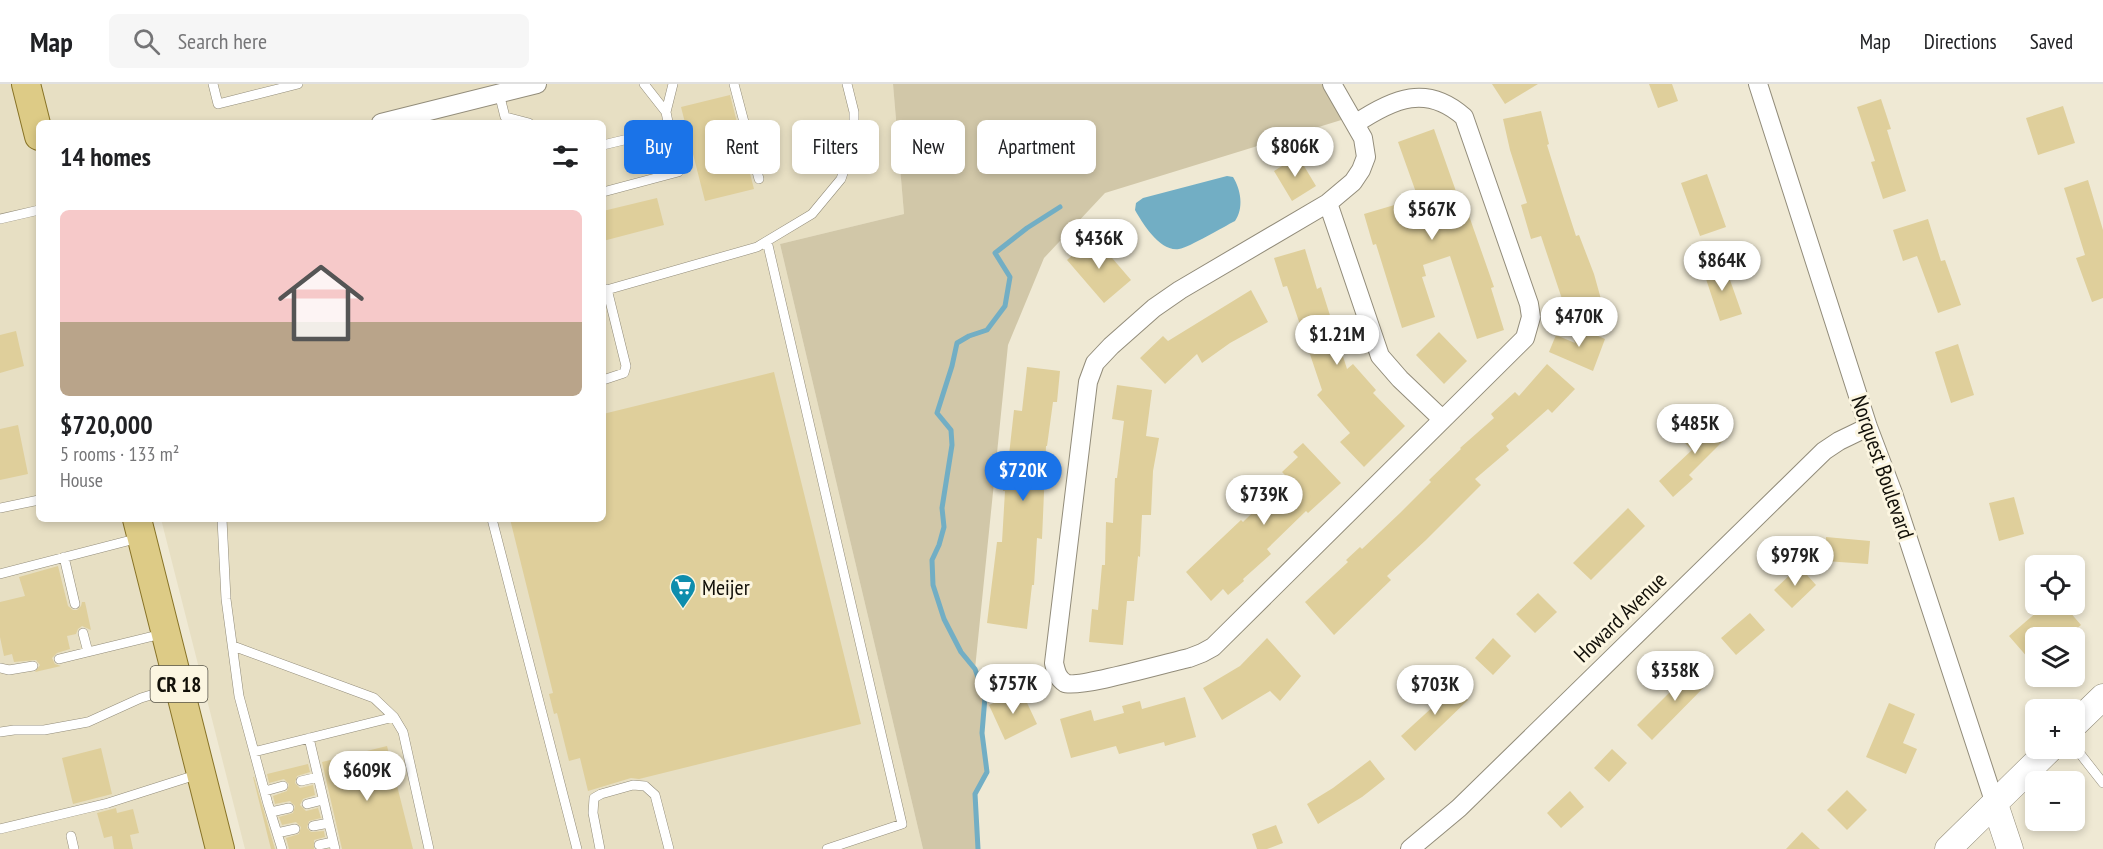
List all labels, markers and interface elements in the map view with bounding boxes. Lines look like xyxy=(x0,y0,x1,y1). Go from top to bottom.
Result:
search box xyxy=(109,14,529,68)
text: Map xyxy=(30,23,73,60)
icon: search xyxy=(130,25,163,58)
text: Search here xyxy=(178,27,267,55)
text: Map xyxy=(1860,28,1891,55)
text: Directions xyxy=(1924,28,1997,55)
text: Saved xyxy=(2030,28,2073,55)
chip: Buy xyxy=(624,120,693,174)
chip: Rent xyxy=(705,120,780,174)
chip: Filters xyxy=(792,120,879,174)
chip: New xyxy=(891,120,965,174)
chip: Apartment xyxy=(977,120,1096,174)
pin: $806K xyxy=(1253,127,1337,178)
text: $806K xyxy=(1271,133,1319,159)
text: 14 homes xyxy=(60,140,151,173)
icon: filters xyxy=(549,140,582,173)
pin: $567K xyxy=(1390,190,1474,241)
text: $567K xyxy=(1408,196,1456,222)
pin: $436K xyxy=(1057,219,1141,270)
text: $436K xyxy=(1075,225,1123,251)
pin: $864K xyxy=(1680,241,1764,292)
text: $864K xyxy=(1698,247,1746,273)
icon: home xyxy=(267,249,375,357)
pin: $470K xyxy=(1537,297,1621,348)
text: $470K xyxy=(1555,303,1603,329)
pin: $1.21M xyxy=(1288,315,1386,366)
text: $1.21M xyxy=(1309,321,1365,347)
street label: Norquest Boulevard xyxy=(1845,392,1921,542)
pin: $485K xyxy=(1653,404,1737,455)
text: $720,000 xyxy=(60,408,153,441)
text: $485K xyxy=(1671,410,1719,436)
text: 5 rooms · 133 m² xyxy=(60,441,179,467)
pin: $720K xyxy=(981,451,1065,502)
text: $720K xyxy=(999,457,1047,483)
text: House xyxy=(60,467,103,493)
pin: $739K xyxy=(1222,475,1306,526)
text: $739K xyxy=(1240,481,1288,507)
pin: $979K xyxy=(1753,536,1837,587)
text: $979K xyxy=(1771,542,1819,568)
map controls xyxy=(2025,555,2085,831)
button: locate xyxy=(2025,555,2085,615)
street label: Howard Avenue xyxy=(1568,566,1672,668)
supermarket icon: Meijer xyxy=(668,572,698,610)
place label: Meijer xyxy=(702,573,750,601)
button: layers xyxy=(2025,627,2085,687)
pin: $358K xyxy=(1633,651,1717,702)
text: $358K xyxy=(1651,657,1699,683)
pin: $757K xyxy=(971,664,1055,715)
pin: $703K xyxy=(1393,665,1477,716)
road number: CR 18 xyxy=(150,666,207,702)
text: $757K xyxy=(989,670,1037,696)
text: $703K xyxy=(1411,671,1459,697)
button: + xyxy=(2025,699,2085,759)
pin: $609K xyxy=(325,751,409,802)
text: $609K xyxy=(343,757,391,783)
button: − xyxy=(2025,771,2085,831)

